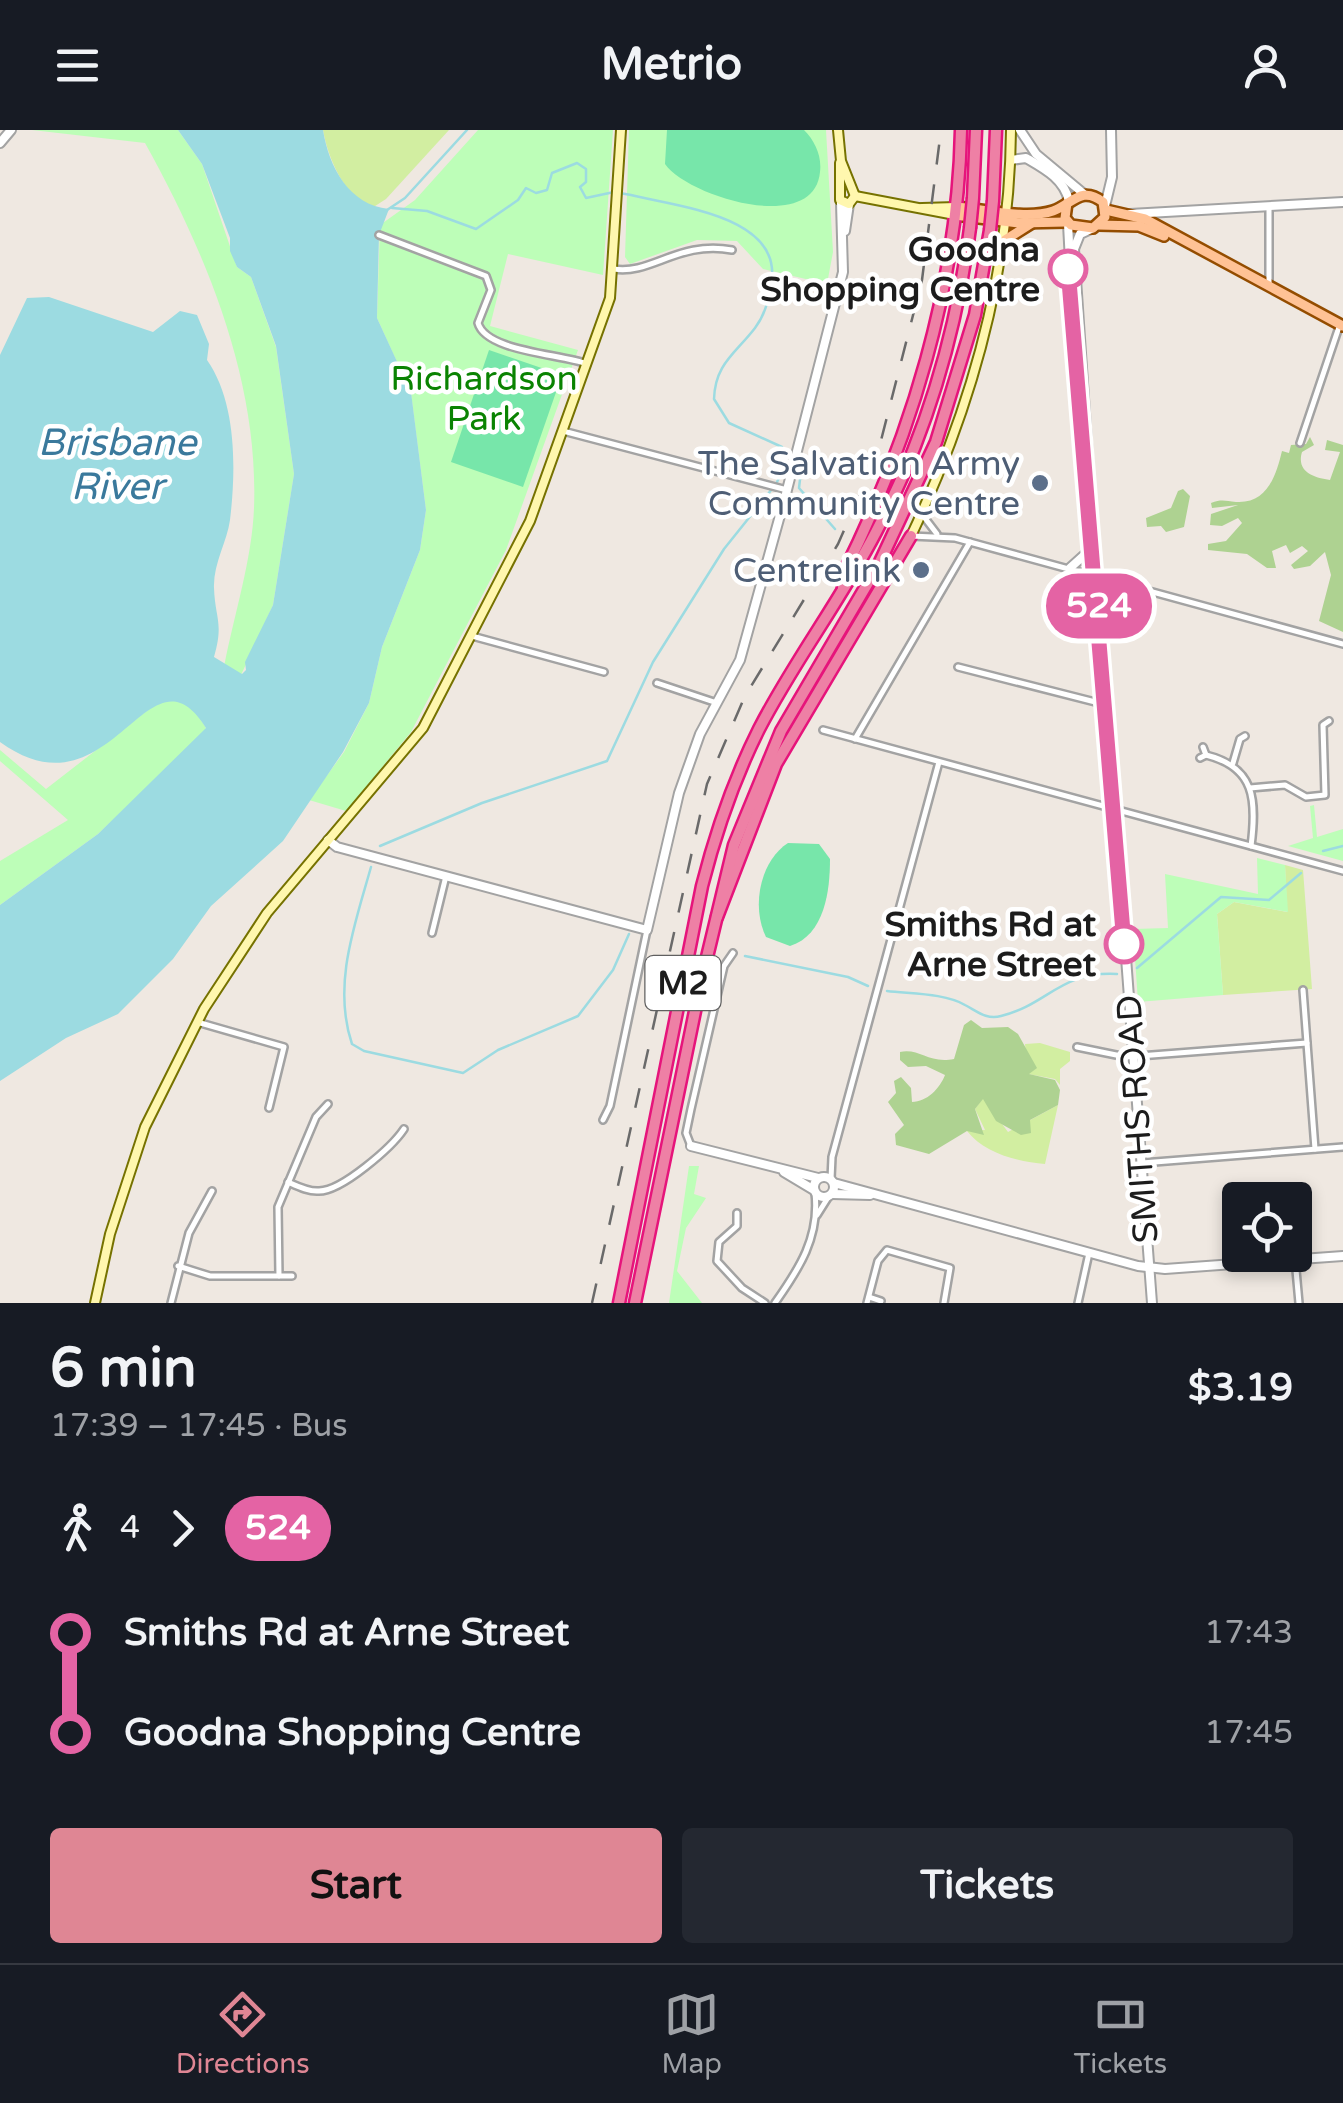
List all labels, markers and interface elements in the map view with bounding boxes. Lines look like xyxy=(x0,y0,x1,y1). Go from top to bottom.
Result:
icon: menu xyxy=(50,38,105,93)
text: Metrio xyxy=(601,38,742,92)
icon: person xyxy=(1238,38,1293,93)
place label: Goodna Shopping Centre xyxy=(760,229,1040,311)
marker: Goodna Shopping Centre xyxy=(1049,250,1087,288)
park label: Richardson Park xyxy=(390,358,578,440)
water label: Brisbane River xyxy=(38,420,199,510)
place label: The Salvation Army Community Centre xyxy=(697,443,1020,525)
marker: The Salvation Army Community Centre xyxy=(1029,472,1051,494)
place label: Centrelink xyxy=(733,550,901,592)
marker: Centrelink xyxy=(910,559,932,581)
line badge: 524 xyxy=(1042,574,1156,638)
text: 524 xyxy=(1066,585,1132,627)
place label: Smiths Rd at Arne Street xyxy=(885,904,1097,986)
marker: Smiths Rd at Arne Street xyxy=(1105,925,1143,963)
road number: M2 xyxy=(646,956,720,1010)
street label: SMITHS ROAD xyxy=(1108,993,1168,1245)
map controls xyxy=(1222,1182,1312,1272)
button: locate xyxy=(1222,1182,1312,1272)
text: 6 min xyxy=(50,1336,197,1402)
text: $3.19 xyxy=(1188,1365,1293,1411)
text: 17:39 – 17:45 · Bus xyxy=(50,1407,348,1445)
icon: walk xyxy=(50,1501,105,1556)
icon: forward xyxy=(155,1501,210,1556)
text: 524 xyxy=(245,1507,311,1549)
text: 4 xyxy=(120,1509,140,1547)
text: Smiths Rd at Arne Street xyxy=(124,1610,569,1656)
text: 17:43 xyxy=(1204,1614,1293,1652)
text: Goodna Shopping Centre xyxy=(124,1710,581,1756)
text: 17:45 xyxy=(1204,1714,1293,1752)
button: Start xyxy=(50,1828,662,1943)
button: Tickets xyxy=(682,1828,1293,1943)
tab: Directions xyxy=(176,1987,310,2081)
tab: Map xyxy=(661,1987,722,2081)
tab: Tickets xyxy=(1074,1987,1167,2081)

